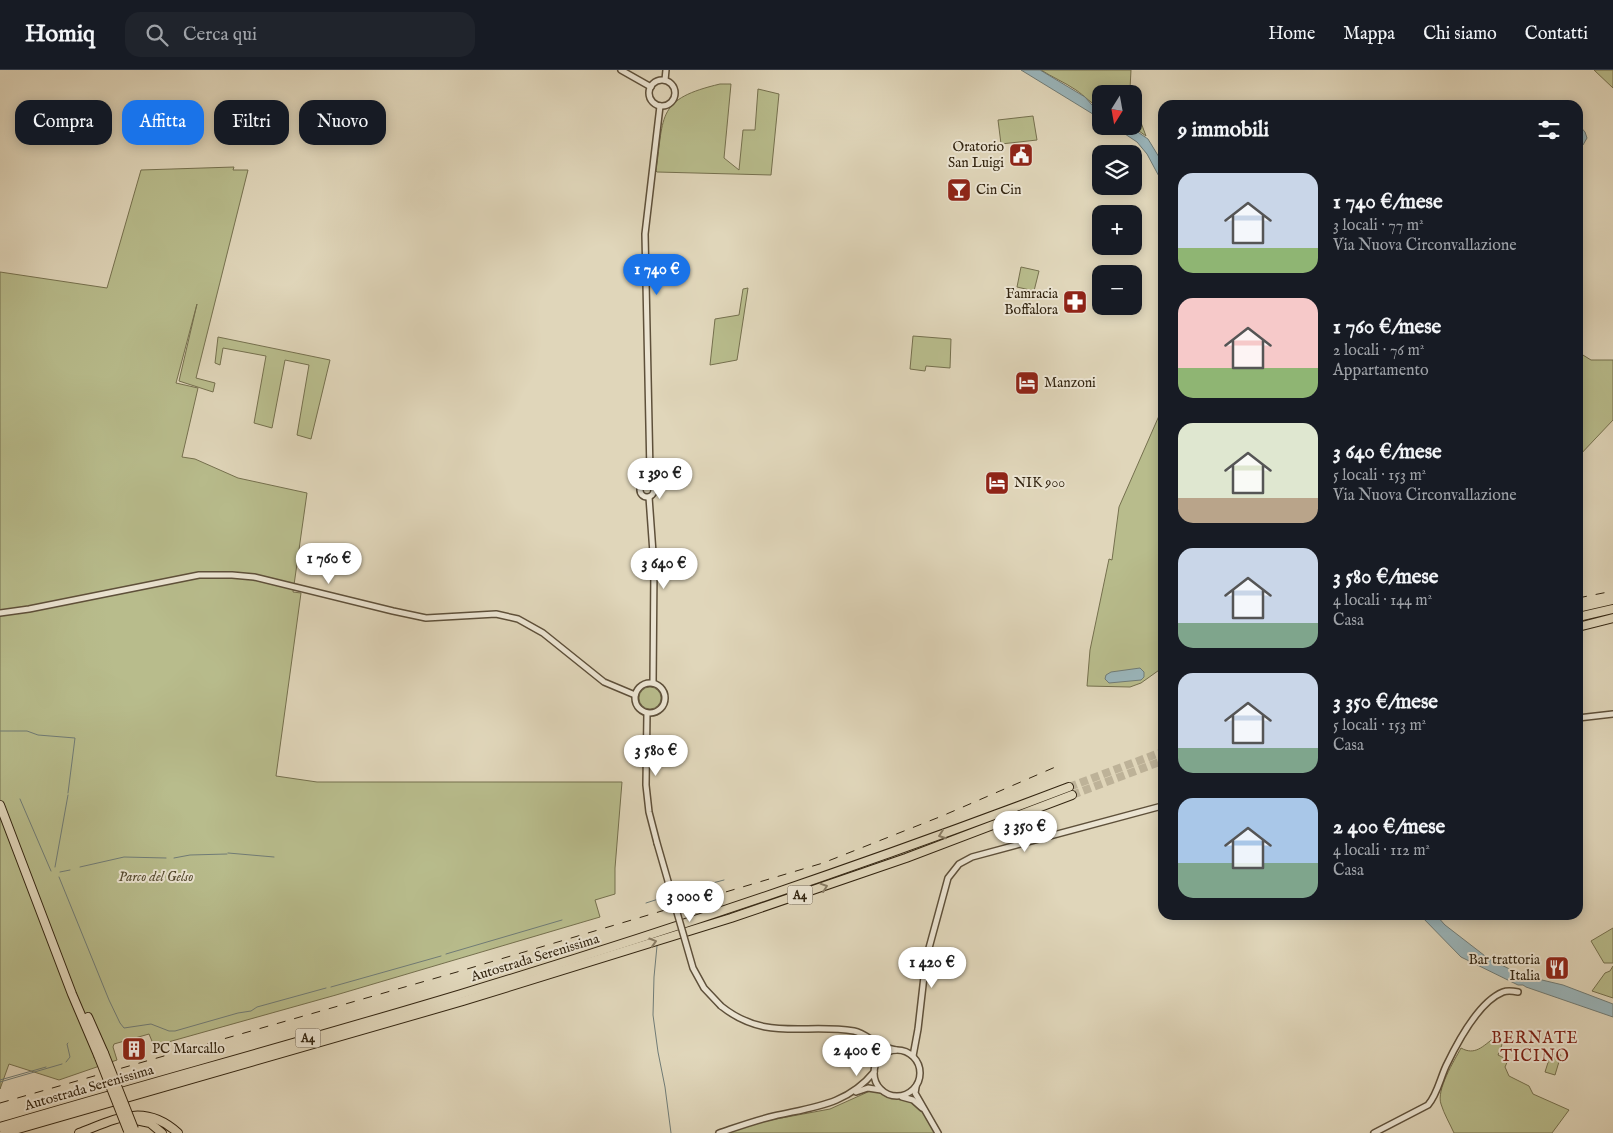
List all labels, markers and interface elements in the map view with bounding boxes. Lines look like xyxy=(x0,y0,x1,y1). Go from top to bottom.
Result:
search box xyxy=(125,12,475,57)
text: Homiq xyxy=(25,19,95,50)
icon: search xyxy=(143,21,171,49)
text: Cerca qui xyxy=(183,23,257,47)
text: Home xyxy=(1268,23,1315,46)
text: Mappa xyxy=(1343,23,1395,46)
text: Chi siamo xyxy=(1423,23,1497,46)
text: Contatti xyxy=(1525,23,1588,46)
north arrow xyxy=(1092,85,1142,135)
map controls xyxy=(1092,85,1142,315)
chip: Compra xyxy=(15,100,112,145)
chip: Affitta xyxy=(122,100,204,145)
chip: Filtri xyxy=(214,100,289,145)
chip: Nuovo xyxy=(299,100,386,145)
icon: filters xyxy=(1535,116,1563,144)
text: 9 immobili xyxy=(1178,117,1269,144)
place label: Oratorio San Luigi xyxy=(948,138,1004,172)
public building icon: Oratorio San Luigi xyxy=(1008,142,1034,168)
button: layers xyxy=(1092,145,1142,195)
bar icon: Cin Cin xyxy=(946,177,972,203)
place label: Cin Cin xyxy=(976,181,1022,199)
text: 1 740 €/mese xyxy=(1333,189,1443,216)
icon: home xyxy=(1218,193,1278,253)
button: + xyxy=(1092,205,1142,255)
text: 3 locali · 77 m² xyxy=(1333,216,1424,236)
text: Via Nuova Circonvallazione xyxy=(1333,236,1517,256)
pin: 1 740 € xyxy=(611,254,703,296)
text: 1 740 € xyxy=(634,260,680,280)
button: − xyxy=(1092,265,1142,315)
place label: Famracia Boffalora xyxy=(1004,285,1059,319)
pharmacy icon: Famracia Boffalora xyxy=(1062,289,1088,315)
text: 1 760 €/mese xyxy=(1333,314,1441,341)
icon: home xyxy=(1218,318,1278,378)
text: 2 locali · 76 m² xyxy=(1333,341,1424,361)
text: Appartamento xyxy=(1333,361,1429,381)
hotel icon: Manzoni xyxy=(1014,370,1040,396)
place label: Manzoni xyxy=(1044,374,1096,392)
text: 3 640 €/mese xyxy=(1333,439,1442,466)
icon: home xyxy=(1218,443,1278,503)
pin: 1 390 € xyxy=(614,458,706,500)
text: 1 390 € xyxy=(638,464,682,484)
text: 5 locali · 153 m² xyxy=(1333,466,1426,486)
hotel icon: NIK 900 xyxy=(984,470,1010,496)
place label: NIK 900 xyxy=(1014,474,1065,492)
text: Via Nuova Circonvallazione xyxy=(1333,486,1517,506)
pin: 1 760 € xyxy=(283,542,375,585)
pin: 3 640 € xyxy=(618,548,710,590)
text: 1 760 € xyxy=(307,549,351,569)
text: 3 640 € xyxy=(642,554,686,574)
text: 3 580 €/mese xyxy=(1333,564,1438,591)
icon: home xyxy=(1218,568,1278,628)
text: 4 locali · 144 m² xyxy=(1333,591,1432,611)
text: Casa xyxy=(1333,611,1364,631)
text: 3 350 €/mese xyxy=(1333,689,1438,716)
icon: home xyxy=(1218,693,1278,753)
text: 5 locali · 153 m² xyxy=(1333,716,1426,736)
pin: 3 580 € xyxy=(610,734,702,777)
text: Casa xyxy=(1333,736,1364,756)
text: 3 580 € xyxy=(635,741,677,761)
pin: 3 350 € xyxy=(979,810,1071,853)
text: 2 400 €/mese xyxy=(1333,814,1445,841)
text: 3 350 € xyxy=(1004,817,1046,837)
icon: home xyxy=(1218,818,1278,878)
one-way arrow xyxy=(938,829,947,839)
text: 4 locali · 112 m² xyxy=(1333,841,1430,861)
text: Casa xyxy=(1333,861,1364,881)
park label: Parco del Gelso xyxy=(119,868,193,886)
pin: 3 000 € xyxy=(644,880,736,923)
one-way arrow xyxy=(820,882,828,892)
road number: A4 xyxy=(788,886,812,904)
text: 3 000 € xyxy=(667,887,713,907)
street label: Autostrada Serenissima xyxy=(468,930,602,986)
one-way arrow xyxy=(649,937,657,947)
pin: 1 420 € xyxy=(886,946,978,989)
place label: Bar trattoria Italia xyxy=(1468,951,1541,985)
text: 1 420 € xyxy=(909,953,955,973)
restaurant icon: Bar trattoria Italia xyxy=(1544,955,1570,981)
road number: A4 xyxy=(296,1028,320,1048)
district label: BERNATE TICINO xyxy=(1491,1029,1579,1067)
pin: 2 400 € xyxy=(811,1034,903,1077)
building icon: PC Marcallo xyxy=(121,1036,147,1062)
place label: PC Marcallo xyxy=(152,1040,225,1058)
text: 2 400 € xyxy=(833,1041,881,1061)
street label: Autostrada Serenissima xyxy=(21,1061,156,1115)

